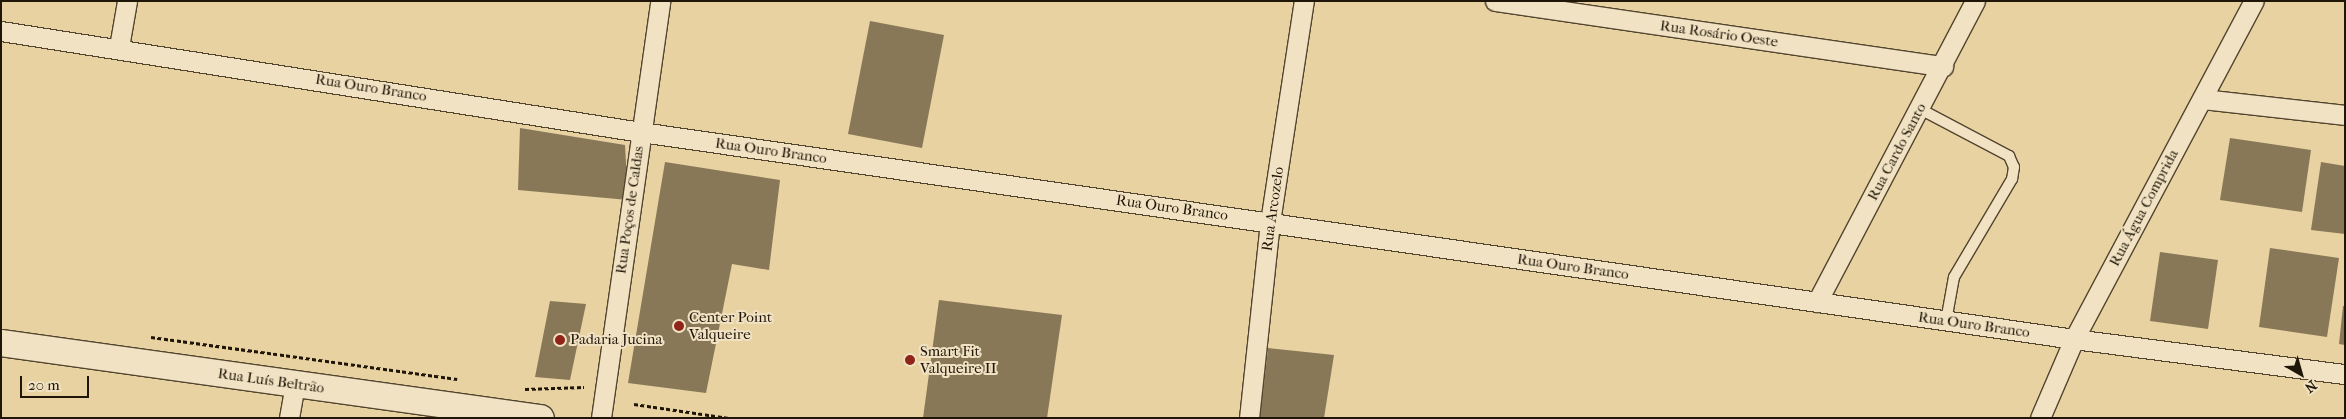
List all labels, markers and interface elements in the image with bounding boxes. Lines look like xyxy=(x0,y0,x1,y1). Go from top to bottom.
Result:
street label: Rua Rosário Oeste xyxy=(1659,17,1779,51)
street label: Rua Ouro Branco xyxy=(314,70,428,106)
street label: Rua Cardo Santo xyxy=(1864,100,1930,204)
street label: Rua Ouro Branco xyxy=(714,134,828,168)
street label: Rua Poços de Caldas xyxy=(612,145,648,275)
street label: Rua Água Comprida xyxy=(2106,146,2182,270)
street label: Rua Arcozelo xyxy=(1258,166,1288,252)
street label: Rua Ouro Branco xyxy=(1115,191,1229,225)
street label: Rua Ouro Branco xyxy=(1516,250,1630,284)
place label: Center Point Valqueire xyxy=(689,308,772,343)
street label: Rua Ouro Branco xyxy=(1917,308,2031,342)
marker: Center Point Valqueire xyxy=(673,320,685,332)
place label: Padaria Jucina xyxy=(570,331,662,349)
marker: Padaria Jucina xyxy=(554,334,566,346)
place label: Smart Fit Valqueire II xyxy=(920,342,996,377)
north arrow xyxy=(2276,349,2326,399)
marker: Smart Fit Valqueire II xyxy=(904,354,916,366)
street label: Rua Luís Beltrão xyxy=(217,365,325,397)
scale bar xyxy=(22,366,91,398)
text: 20 m xyxy=(28,376,60,394)
text: N xyxy=(2301,376,2320,396)

